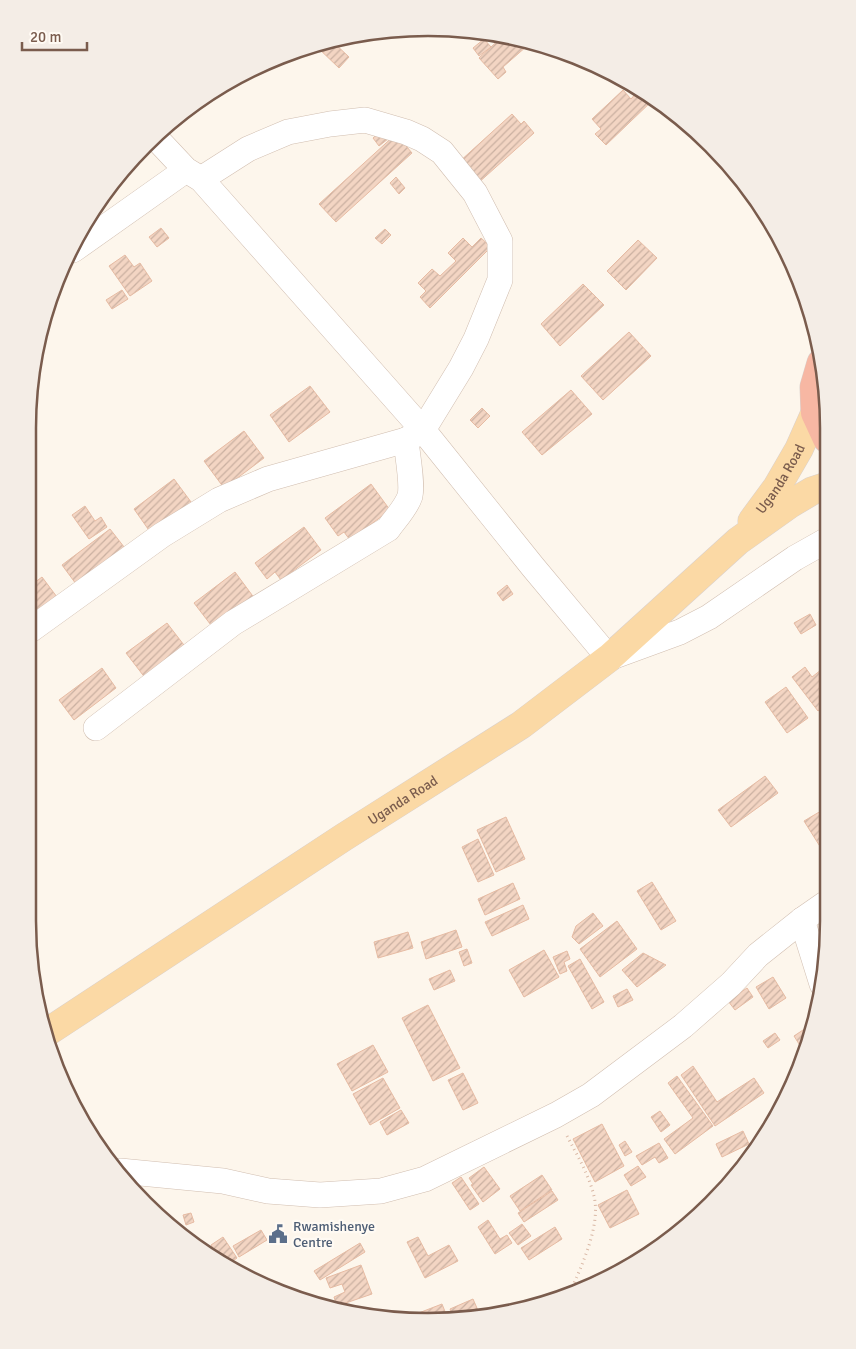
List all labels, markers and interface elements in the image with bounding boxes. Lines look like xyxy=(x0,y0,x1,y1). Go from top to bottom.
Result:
scale bar xyxy=(22,20,88,52)
text: 20 m xyxy=(30,28,61,46)
street label: Uganda Road xyxy=(752,442,809,517)
street label: Uganda Road xyxy=(365,772,441,829)
place label: Rwamishenye Centre xyxy=(293,1218,375,1251)
public building icon: Rwamishenye Centre xyxy=(267,1223,289,1245)

